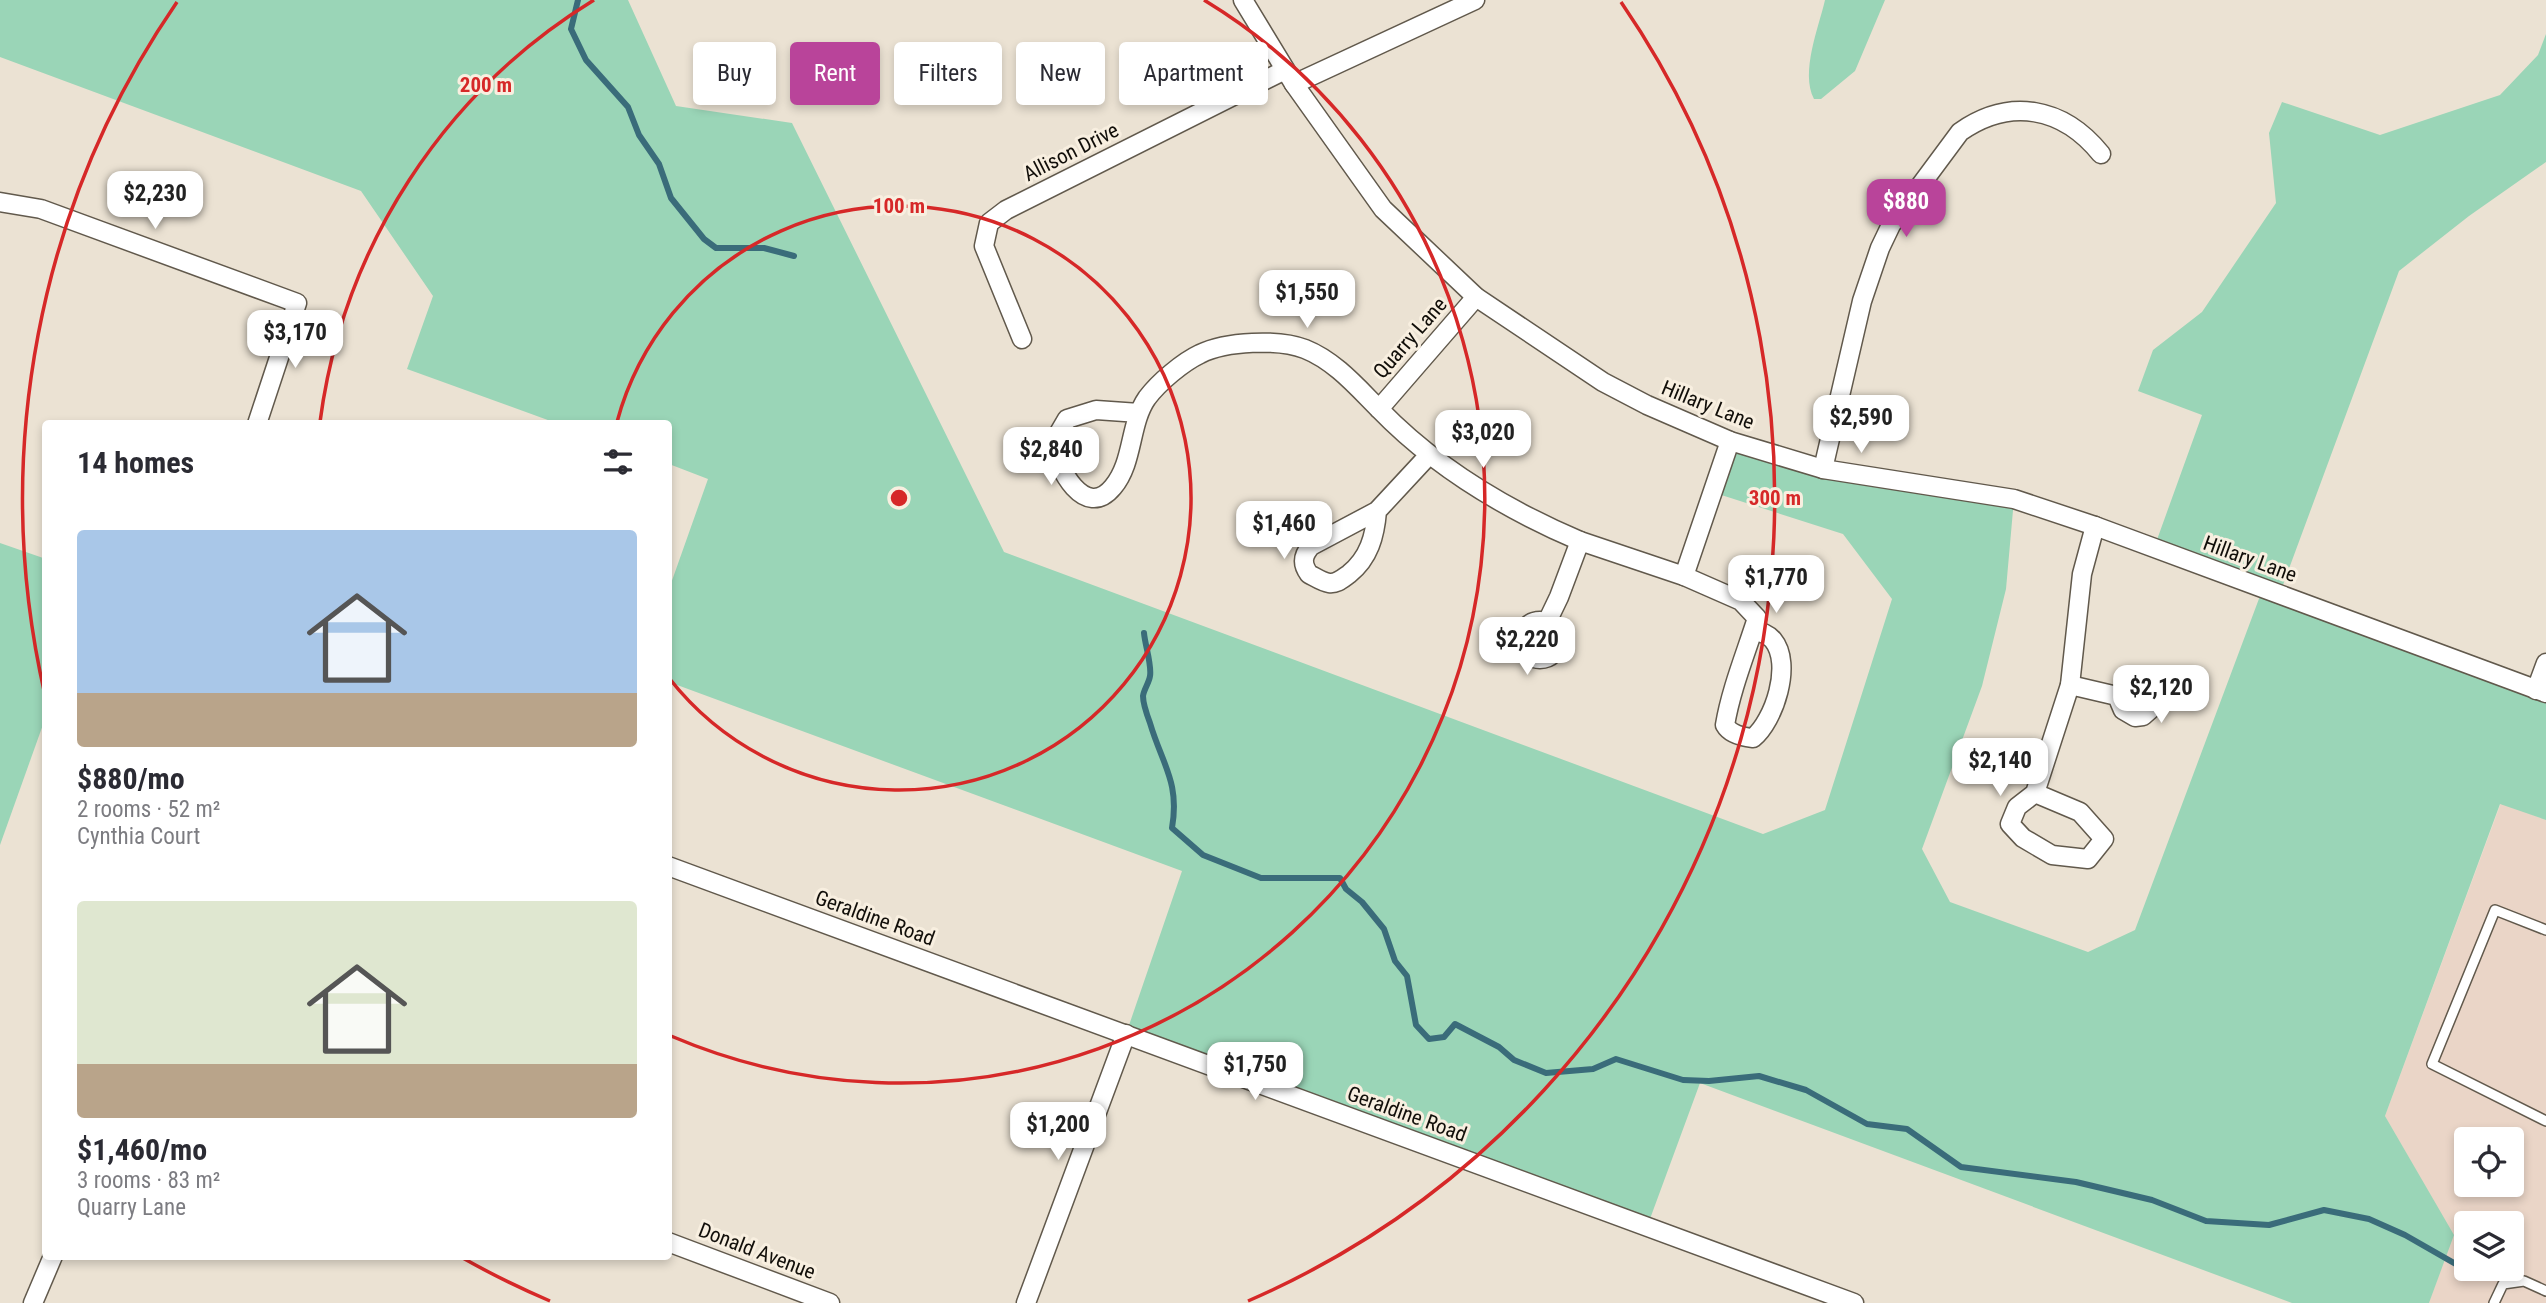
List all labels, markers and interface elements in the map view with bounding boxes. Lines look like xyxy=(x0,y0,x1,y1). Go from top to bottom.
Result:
chip: Buy xyxy=(693,42,776,105)
chip: Rent xyxy=(790,42,880,105)
chip: Filters xyxy=(894,42,1002,105)
chip: New xyxy=(1016,42,1105,105)
chip: Apartment xyxy=(1119,42,1268,105)
text: 200 m xyxy=(460,73,512,97)
street label: Allison Drive xyxy=(1019,118,1123,186)
pin: $2,230 xyxy=(98,172,212,231)
text: $2,230 xyxy=(123,180,187,207)
pin: $880 xyxy=(1865,180,1947,239)
text: $880 xyxy=(1883,188,1929,215)
text: 100 m xyxy=(873,194,925,218)
pin: $1,550 xyxy=(1250,270,1364,330)
text: $1,550 xyxy=(1275,279,1339,306)
street label: Quarry Lane xyxy=(1368,292,1452,383)
pin: $3,170 xyxy=(238,310,352,370)
text: $3,170 xyxy=(263,319,327,346)
street label: Hillary Lane xyxy=(1658,376,1758,434)
pin: $2,590 xyxy=(1804,396,1918,455)
text: $2,590 xyxy=(1829,404,1893,431)
pin: $3,020 xyxy=(1426,410,1540,470)
text: $3,020 xyxy=(1451,419,1515,446)
pin: $2,840 xyxy=(994,428,1108,487)
text: $2,840 xyxy=(1019,436,1083,463)
icon: filters xyxy=(599,443,637,481)
text: 14 homes xyxy=(77,445,194,480)
centre of rings xyxy=(887,486,911,510)
text: 300 m xyxy=(1749,486,1801,510)
pin: $1,460 xyxy=(1227,502,1341,561)
text: $1,460 xyxy=(1252,510,1316,537)
street label: Hillary Lane xyxy=(2200,531,2300,587)
pin: $1,770 xyxy=(1719,556,1833,615)
text: $1,770 xyxy=(1744,564,1808,591)
icon: home xyxy=(294,575,420,701)
pin: $2,220 xyxy=(1470,618,1584,677)
text: $2,220 xyxy=(1495,626,1559,653)
pin: $2,120 xyxy=(2104,666,2218,725)
text: $2,120 xyxy=(2129,674,2193,701)
pin: $2,140 xyxy=(1943,738,2057,798)
text: $2,140 xyxy=(1968,747,2032,774)
text: $880/mo xyxy=(77,761,185,796)
text: 2 rooms · 52 m² xyxy=(77,796,220,823)
text: Cynthia Court xyxy=(77,823,200,850)
street label: Geraldine Road xyxy=(812,885,938,951)
icon: home xyxy=(294,946,420,1072)
pin: $1,750 xyxy=(1198,1042,1312,1102)
text: $1,750 xyxy=(1223,1051,1287,1078)
street label: Geraldine Road xyxy=(1344,1081,1470,1147)
pin: $1,200 xyxy=(1001,1102,1115,1162)
text: $1,200 xyxy=(1026,1111,1090,1138)
map controls xyxy=(2454,1127,2524,1281)
button: locate xyxy=(2454,1127,2524,1197)
text: $1,460/mo xyxy=(77,1132,207,1167)
text: 3 rooms · 83 m² xyxy=(77,1167,220,1194)
text: Quarry Lane xyxy=(77,1194,186,1221)
button: layers xyxy=(2454,1211,2524,1281)
street label: Donald Avenue xyxy=(695,1218,819,1284)

